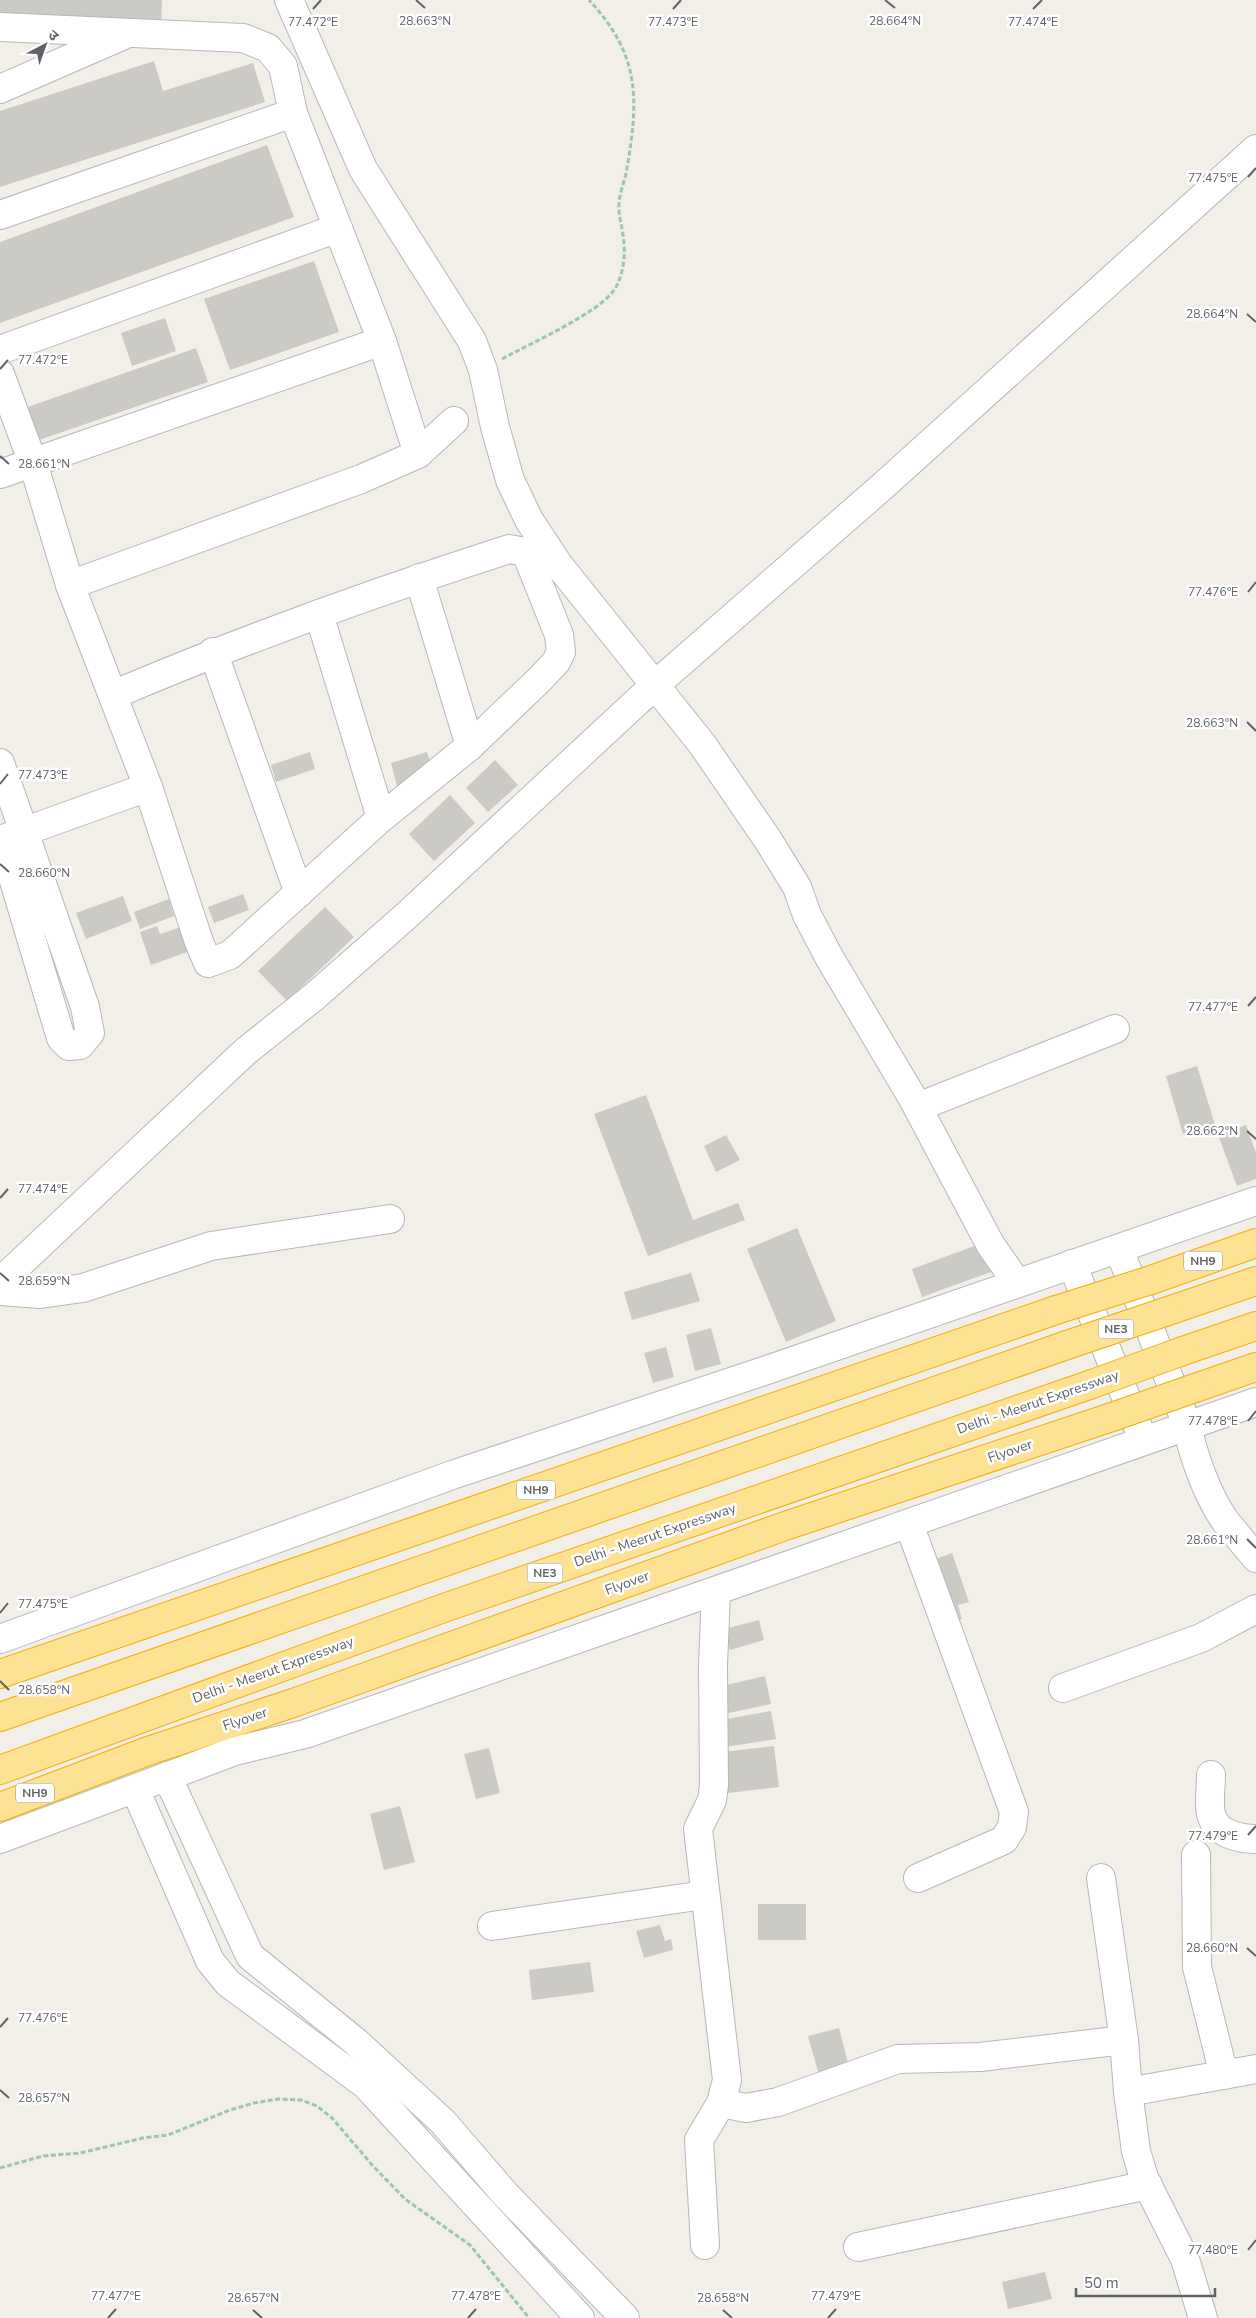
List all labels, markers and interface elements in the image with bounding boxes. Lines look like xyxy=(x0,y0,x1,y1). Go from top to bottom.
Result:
text: 28.663°N xyxy=(399,13,451,29)
text: 28.664°N xyxy=(869,13,921,29)
text: 77.472°E xyxy=(288,14,338,30)
text: 77.473°E xyxy=(648,14,698,30)
text: 77.474°E xyxy=(1008,14,1058,30)
north arrow xyxy=(20,20,70,70)
text: उ xyxy=(44,26,63,46)
text: 77.475°E xyxy=(1188,170,1238,186)
text: 28.664°N xyxy=(1186,306,1238,322)
text: 77.472°E xyxy=(18,352,68,368)
text: 28.661°N xyxy=(18,456,70,472)
text: 77.476°E xyxy=(1188,584,1238,600)
text: 28.663°N xyxy=(1186,715,1238,731)
text: 77.473°E xyxy=(18,767,68,783)
text: 28.660°N xyxy=(18,865,70,881)
text: 77.477°E xyxy=(1188,999,1238,1015)
text: 28.662°N xyxy=(1186,1123,1238,1139)
text: 77.474°E xyxy=(18,1181,68,1197)
road number: NH9 xyxy=(1184,1252,1222,1270)
text: 28.659°N xyxy=(18,1273,70,1289)
road number: NE3 xyxy=(1098,1320,1134,1338)
street label: Delhi - Meerut Expressway xyxy=(954,1365,1122,1439)
text: 77.478°E xyxy=(1188,1413,1238,1429)
street label: Flyover xyxy=(985,1435,1035,1467)
road number: NH9 xyxy=(517,1480,555,1500)
street label: Delhi - Meerut Expressway xyxy=(571,1498,739,1572)
text: 28.661°N xyxy=(1186,1532,1238,1548)
road number: NE3 xyxy=(528,1564,562,1582)
street label: Flyover xyxy=(602,1566,652,1600)
text: 77.475°E xyxy=(18,1596,68,1612)
street label: Delhi - Meerut Expressway xyxy=(190,1632,357,1708)
text: 28.658°N xyxy=(18,1682,70,1698)
street label: Flyover xyxy=(220,1703,270,1735)
road number: NH9 xyxy=(16,1784,54,1802)
text: 77.479°E xyxy=(1188,1828,1238,1844)
text: 28.660°N xyxy=(1186,1940,1238,1956)
text: 77.476°E xyxy=(18,2010,68,2026)
text: 28.657°N xyxy=(18,2090,70,2106)
text: 77.480°E xyxy=(1188,2242,1238,2258)
scale bar xyxy=(1076,2266,1215,2298)
text: 50 m xyxy=(1084,2273,1119,2293)
text: 77.477°E xyxy=(91,2288,141,2304)
text: 77.478°E xyxy=(451,2288,501,2304)
text: 77.479°E xyxy=(811,2288,861,2304)
text: 28.657°N xyxy=(227,2290,279,2306)
text: 28.658°N xyxy=(697,2290,749,2306)

